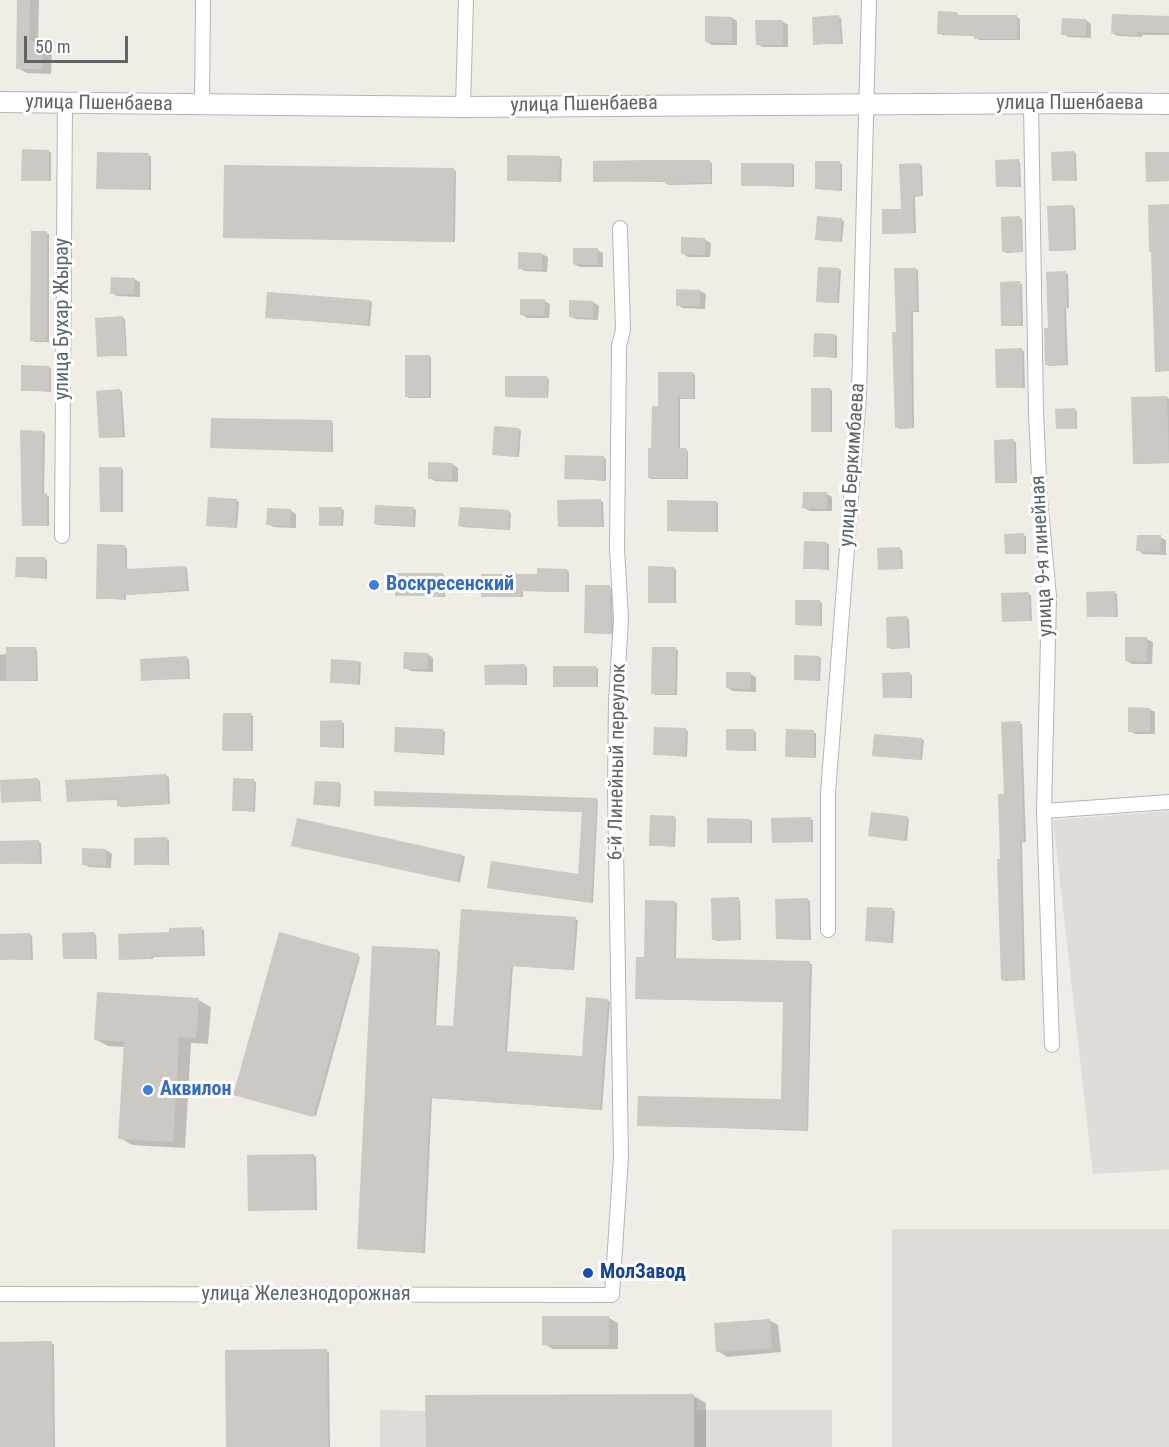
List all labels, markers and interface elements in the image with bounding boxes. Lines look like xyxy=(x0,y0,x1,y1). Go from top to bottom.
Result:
scale bar xyxy=(27,24,130,62)
text: 50 m xyxy=(35,36,70,57)
street label: улица Пшенбаева xyxy=(25,91,173,117)
street label: улица Пшенбаева xyxy=(510,92,658,118)
street label: улица Пшенбаева xyxy=(996,92,1144,116)
street label: улица Бухар Жырау xyxy=(51,238,75,400)
street label: улица Беркимбаева xyxy=(835,382,871,548)
street label: улица 9-я линейная xyxy=(1027,475,1059,637)
place label: Воскресенский xyxy=(386,573,514,597)
marker: Воскресенский xyxy=(367,578,381,592)
street label: 6-й Линейный переулок xyxy=(604,663,632,861)
place label: Аквилон xyxy=(160,1078,231,1102)
marker: Аквилон xyxy=(141,1083,155,1097)
place label: МолЗавод xyxy=(600,1261,686,1285)
marker: МолЗавод xyxy=(581,1266,595,1280)
street label: улица Железнодорожная xyxy=(201,1283,411,1307)

